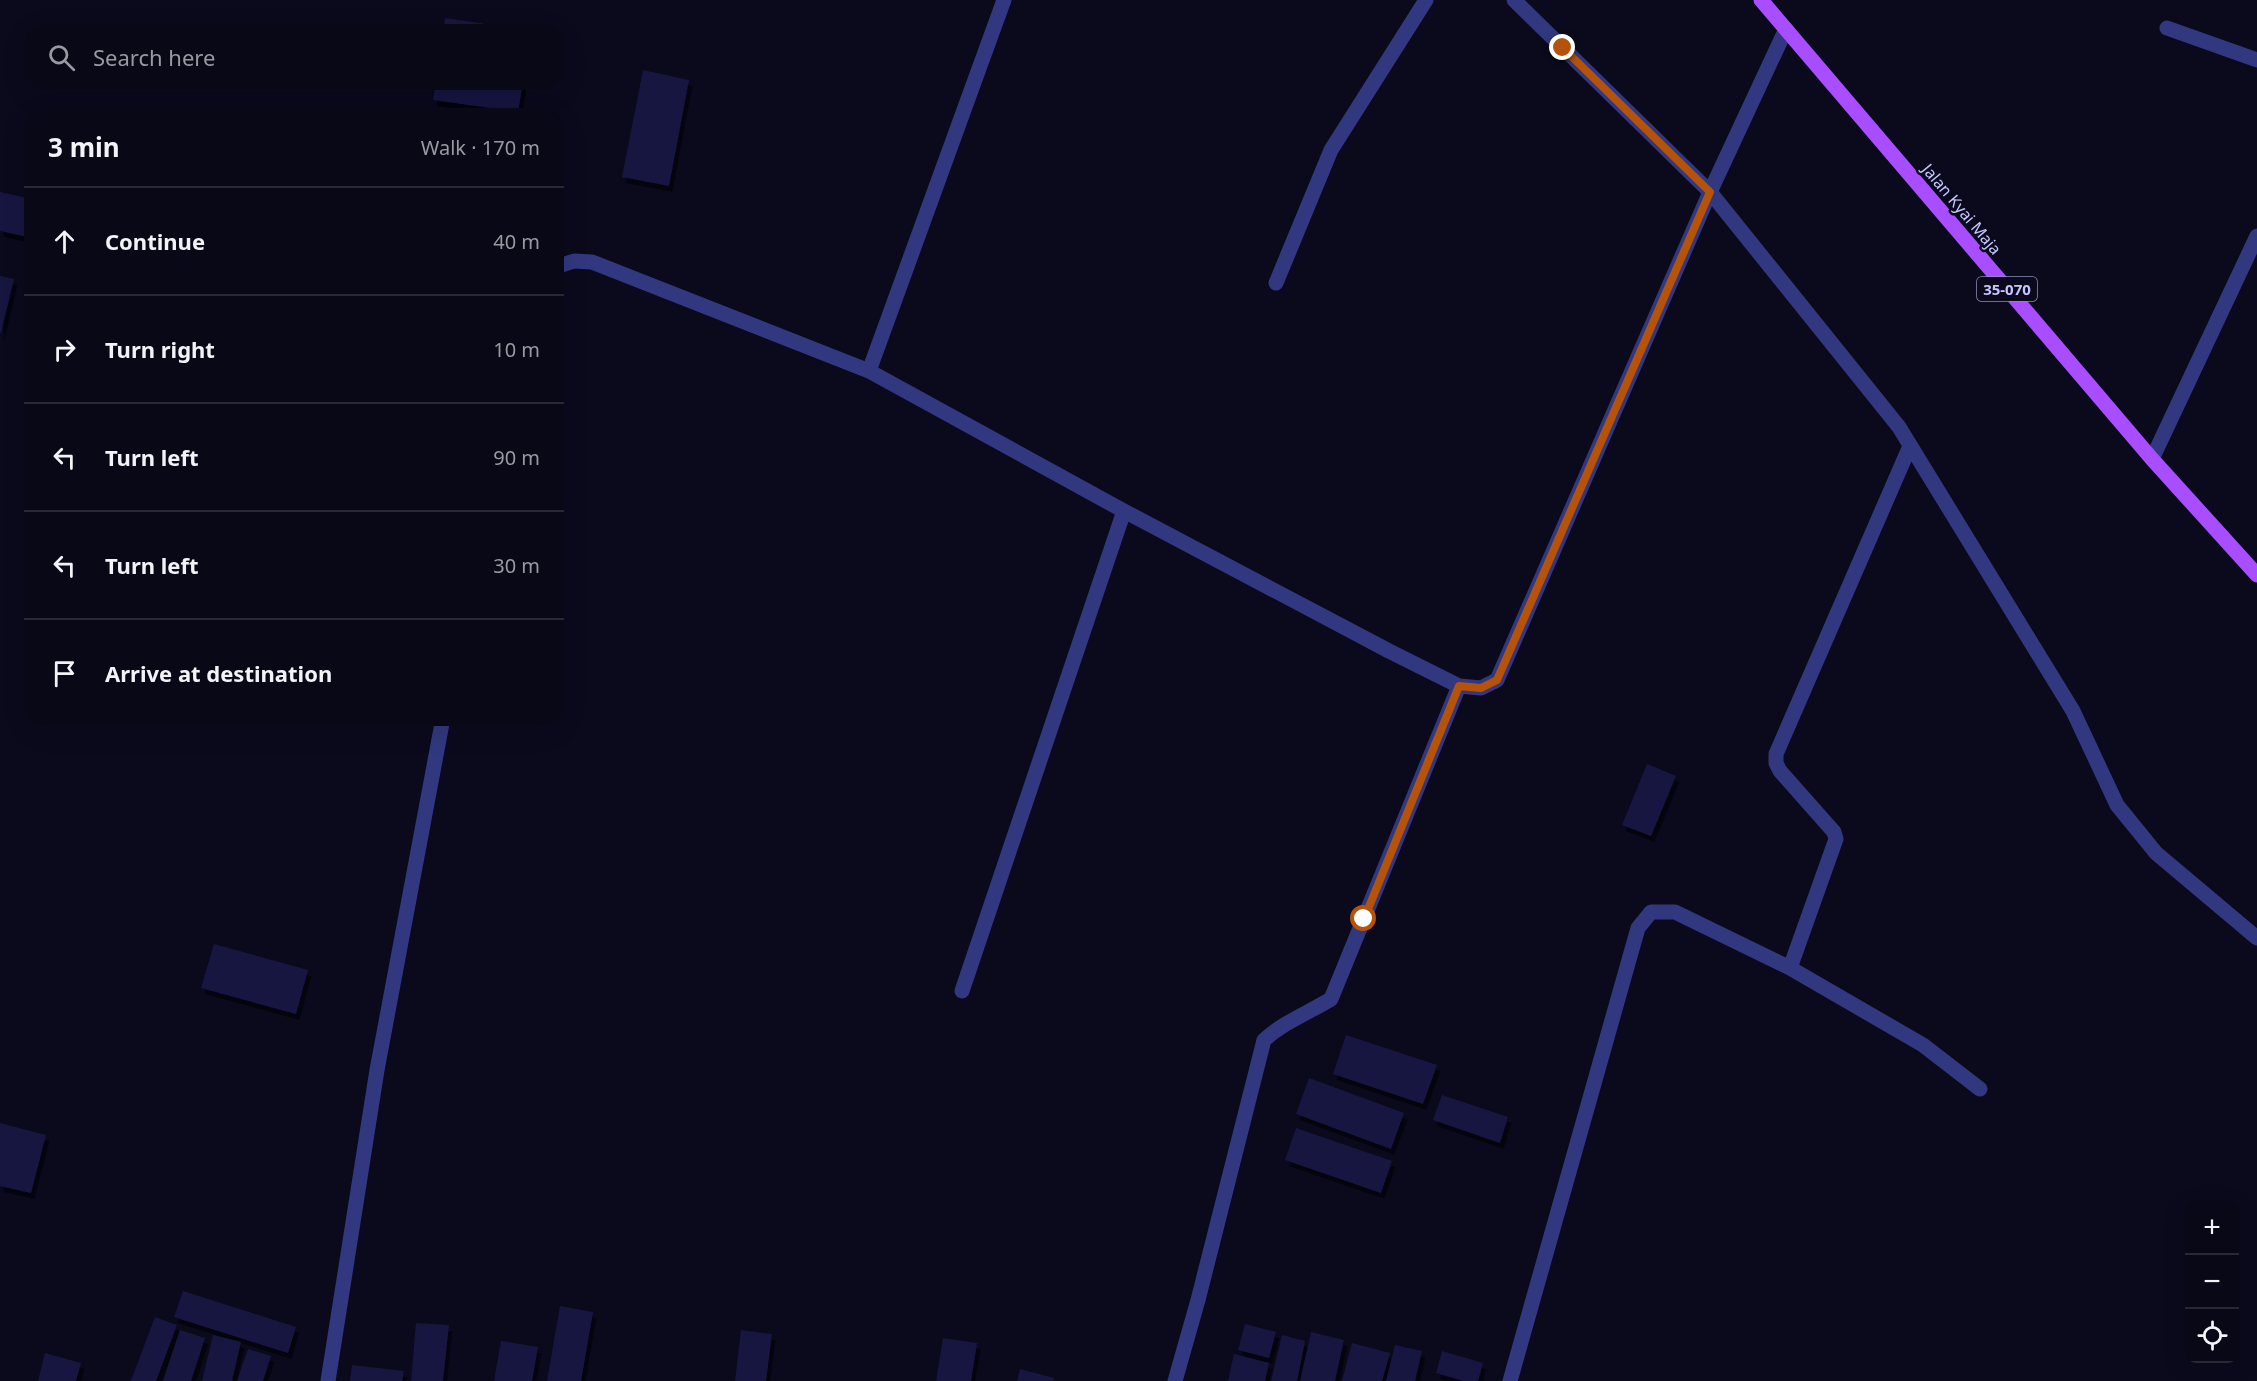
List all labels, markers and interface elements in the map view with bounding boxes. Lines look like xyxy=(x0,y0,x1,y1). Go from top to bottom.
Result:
search box xyxy=(24,24,564,90)
route end xyxy=(1549,34,1575,60)
icon: search xyxy=(45,41,78,74)
text: Search here xyxy=(93,42,215,72)
text: 3 min xyxy=(48,129,120,165)
text: Walk · 170 m xyxy=(421,134,540,161)
street label: Jalan Kyai Maja xyxy=(1916,157,2007,259)
icon: ahead xyxy=(48,225,81,258)
text: Continue xyxy=(105,226,205,256)
text: 40 m xyxy=(493,228,540,255)
road number: 35-070 xyxy=(1977,277,2037,301)
icon: right xyxy=(48,333,81,366)
text: Turn right xyxy=(105,334,215,364)
text: 10 m xyxy=(493,336,540,363)
icon: left xyxy=(48,441,81,474)
text: Turn left xyxy=(105,442,199,472)
text: 90 m xyxy=(493,444,540,471)
icon: left xyxy=(48,549,81,582)
text: Turn left xyxy=(105,550,199,580)
text: 30 m xyxy=(493,552,540,579)
icon: arrive xyxy=(48,657,81,690)
text: Arrive at destination xyxy=(105,658,332,688)
route start xyxy=(1350,905,1376,931)
map controls xyxy=(2185,1201,2239,1363)
button: + xyxy=(2185,1201,2239,1255)
button: − xyxy=(2185,1255,2239,1309)
button: locate xyxy=(2185,1309,2239,1363)

